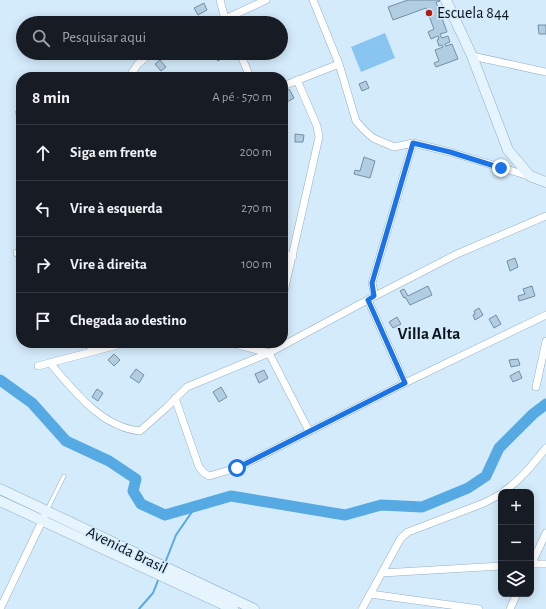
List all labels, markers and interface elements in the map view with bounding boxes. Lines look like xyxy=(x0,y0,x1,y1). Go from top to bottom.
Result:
place label: Escuela 844 xyxy=(437,5,510,21)
marker: Escuela 844 xyxy=(424,8,434,18)
search box xyxy=(16,16,288,60)
icon: search xyxy=(30,27,52,49)
text: Pesquisar aqui xyxy=(62,30,146,45)
text: 8 min xyxy=(32,89,70,106)
text: A pé · 570 m xyxy=(212,91,272,104)
icon: ahead xyxy=(32,142,54,164)
text: Siga em frente xyxy=(70,145,157,160)
text: 200 m xyxy=(240,146,272,159)
route end xyxy=(492,159,510,177)
icon: left xyxy=(32,198,54,220)
text: Vire à esquerda xyxy=(70,201,163,216)
text: 270 m xyxy=(241,202,272,215)
icon: right xyxy=(32,254,54,276)
text: Vire à direita xyxy=(70,257,147,272)
text: 100 m xyxy=(241,258,272,271)
icon: arrive xyxy=(32,310,54,332)
text: Chegada ao destino xyxy=(70,313,187,328)
district label: Villa Alta xyxy=(398,325,460,342)
route start xyxy=(228,459,246,477)
map controls xyxy=(498,489,534,597)
button: + xyxy=(498,489,534,525)
street label: Avenida Brasil xyxy=(84,524,170,576)
button: − xyxy=(498,525,534,561)
button: layers xyxy=(498,561,534,597)

